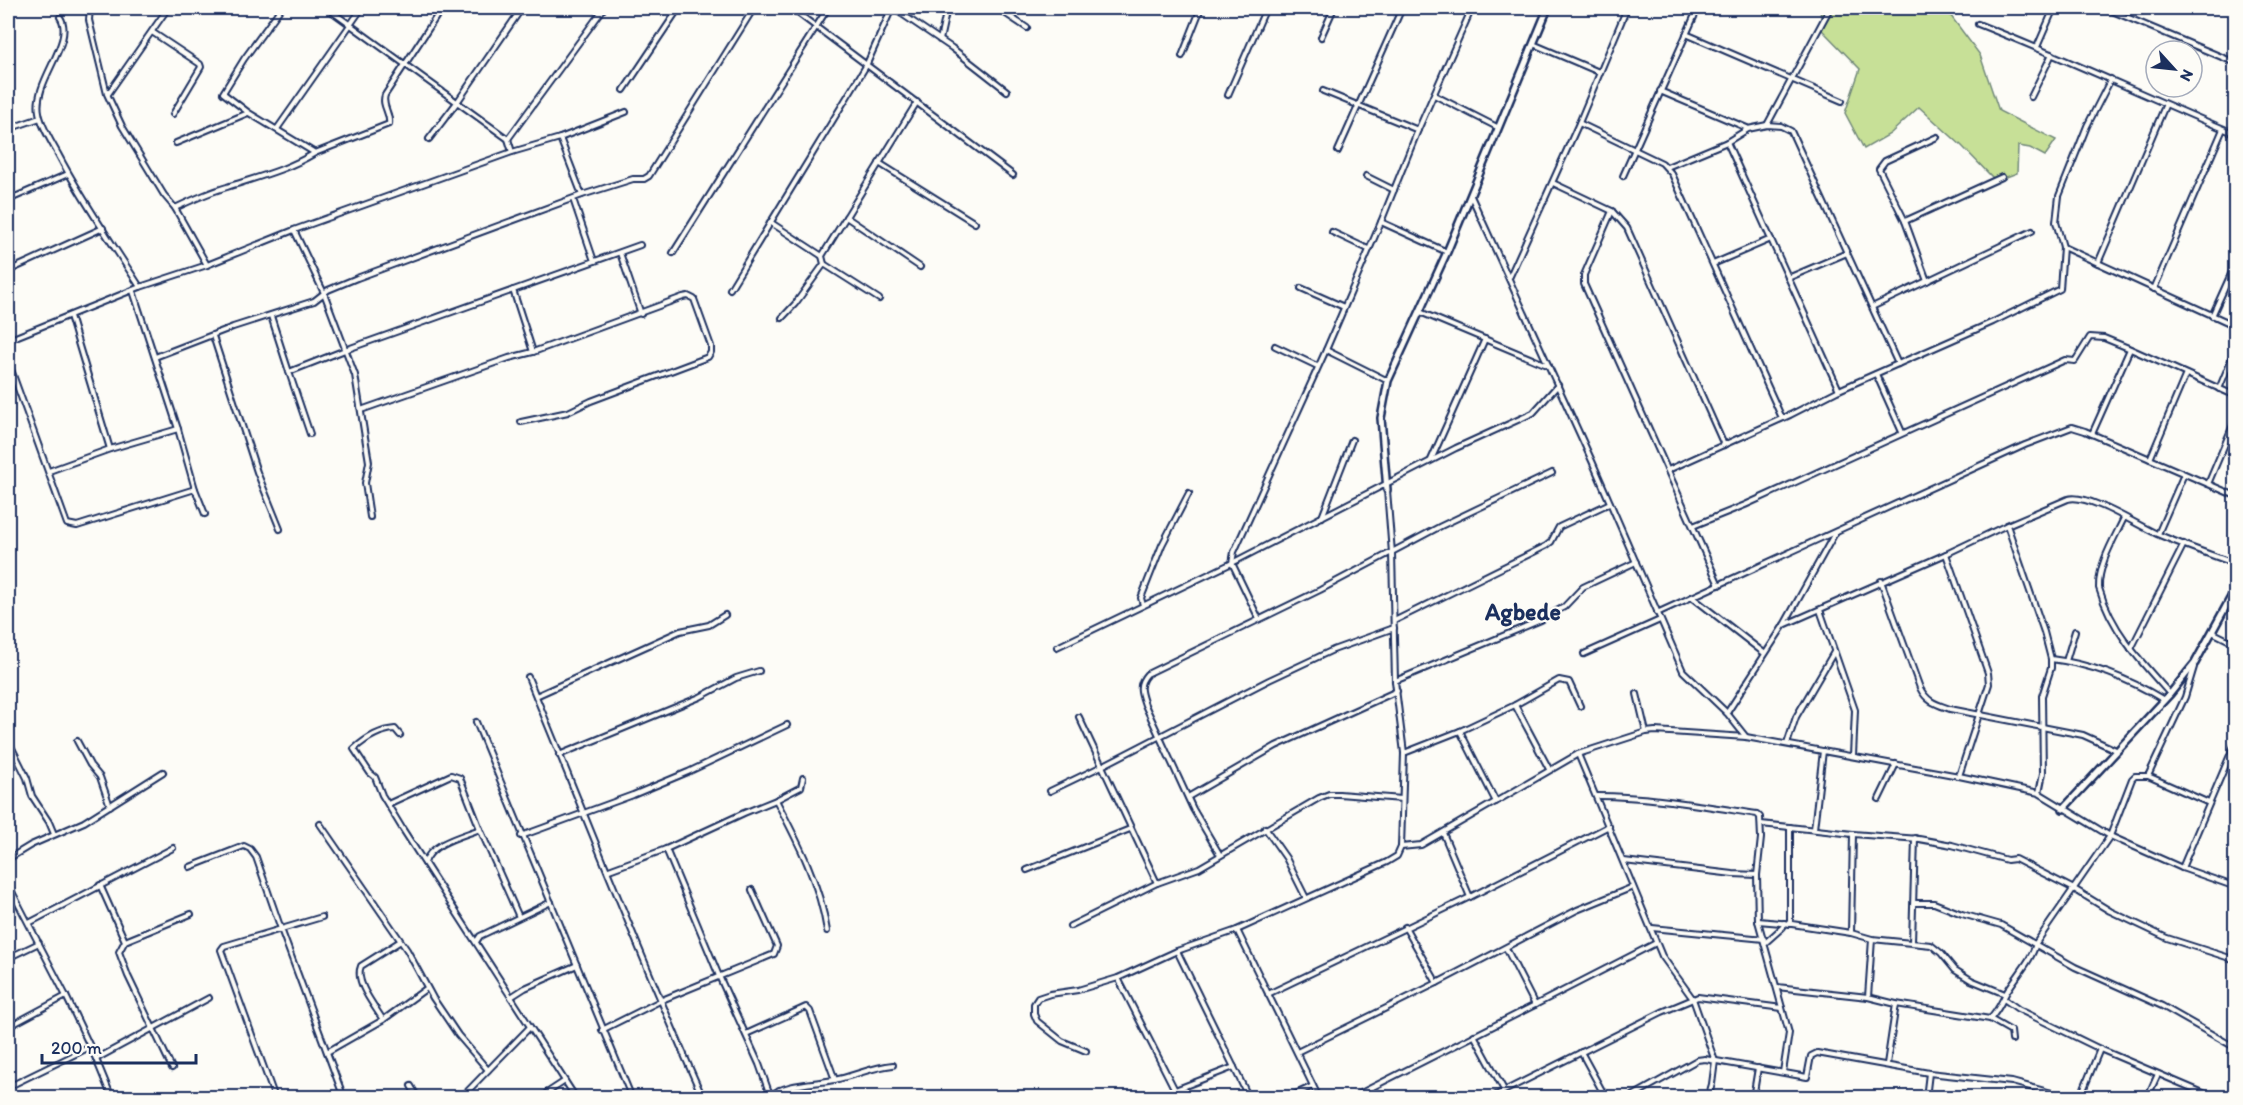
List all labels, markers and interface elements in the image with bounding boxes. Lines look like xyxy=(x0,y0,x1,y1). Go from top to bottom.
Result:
north arrow xyxy=(2144,39,2204,99)
text: N xyxy=(2176,66,2198,85)
district label: Agbede xyxy=(1484,597,1561,627)
scale bar xyxy=(42,1027,196,1065)
text: 200 m xyxy=(51,1037,102,1059)

